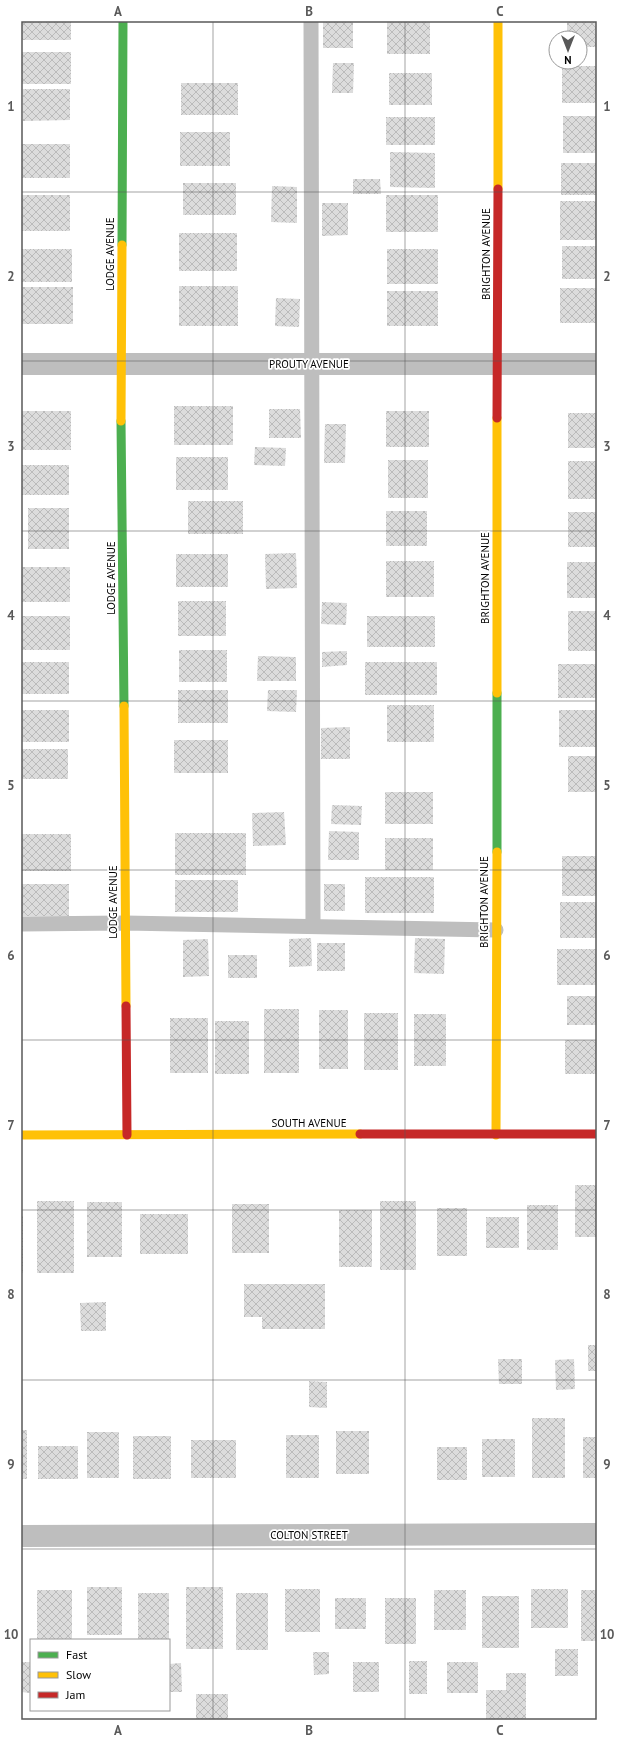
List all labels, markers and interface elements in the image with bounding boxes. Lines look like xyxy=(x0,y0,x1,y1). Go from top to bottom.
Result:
text: A xyxy=(114,3,122,20)
text: B xyxy=(305,3,313,20)
text: C xyxy=(496,3,504,20)
north arrow xyxy=(548,30,588,70)
text: N xyxy=(564,53,572,67)
text: 1 xyxy=(7,98,15,115)
text: 1 xyxy=(603,98,611,115)
street label: BRIGHTON AVENUE xyxy=(479,208,493,300)
street label: LODGE AVENUE xyxy=(103,217,117,291)
text: 2 xyxy=(7,268,15,285)
text: 2 xyxy=(603,268,611,285)
street label: PROUTY AVENUE xyxy=(269,357,349,371)
text: 3 xyxy=(7,438,15,455)
text: 3 xyxy=(603,438,611,455)
street label: BRIGHTON AVENUE xyxy=(478,532,492,624)
street label: LODGE AVENUE xyxy=(104,541,118,615)
text: 4 xyxy=(7,607,15,624)
text: 4 xyxy=(603,607,611,624)
text: 5 xyxy=(7,777,15,794)
text: 5 xyxy=(603,777,611,794)
street label: BRIGHTON AVENUE xyxy=(477,856,491,948)
street label: LODGE AVENUE xyxy=(106,865,120,939)
text: 6 xyxy=(7,947,15,964)
text: 6 xyxy=(603,947,611,964)
street label: SOUTH AVENUE xyxy=(271,1116,347,1130)
text: 7 xyxy=(7,1117,15,1134)
text: 7 xyxy=(603,1117,611,1134)
text: 8 xyxy=(7,1286,15,1303)
text: 8 xyxy=(603,1286,611,1303)
text: 9 xyxy=(7,1456,15,1473)
text: 9 xyxy=(603,1456,611,1473)
street label: COLTON STREET xyxy=(270,1528,348,1542)
text: 10 xyxy=(4,1626,18,1643)
text: 10 xyxy=(600,1626,614,1643)
legend xyxy=(30,1639,170,1711)
text: Fast xyxy=(66,1647,87,1662)
text: Slow xyxy=(66,1667,91,1682)
text: Jam xyxy=(65,1687,85,1702)
text: A xyxy=(114,1722,122,1739)
text: B xyxy=(305,1722,313,1739)
text: C xyxy=(496,1722,504,1739)

